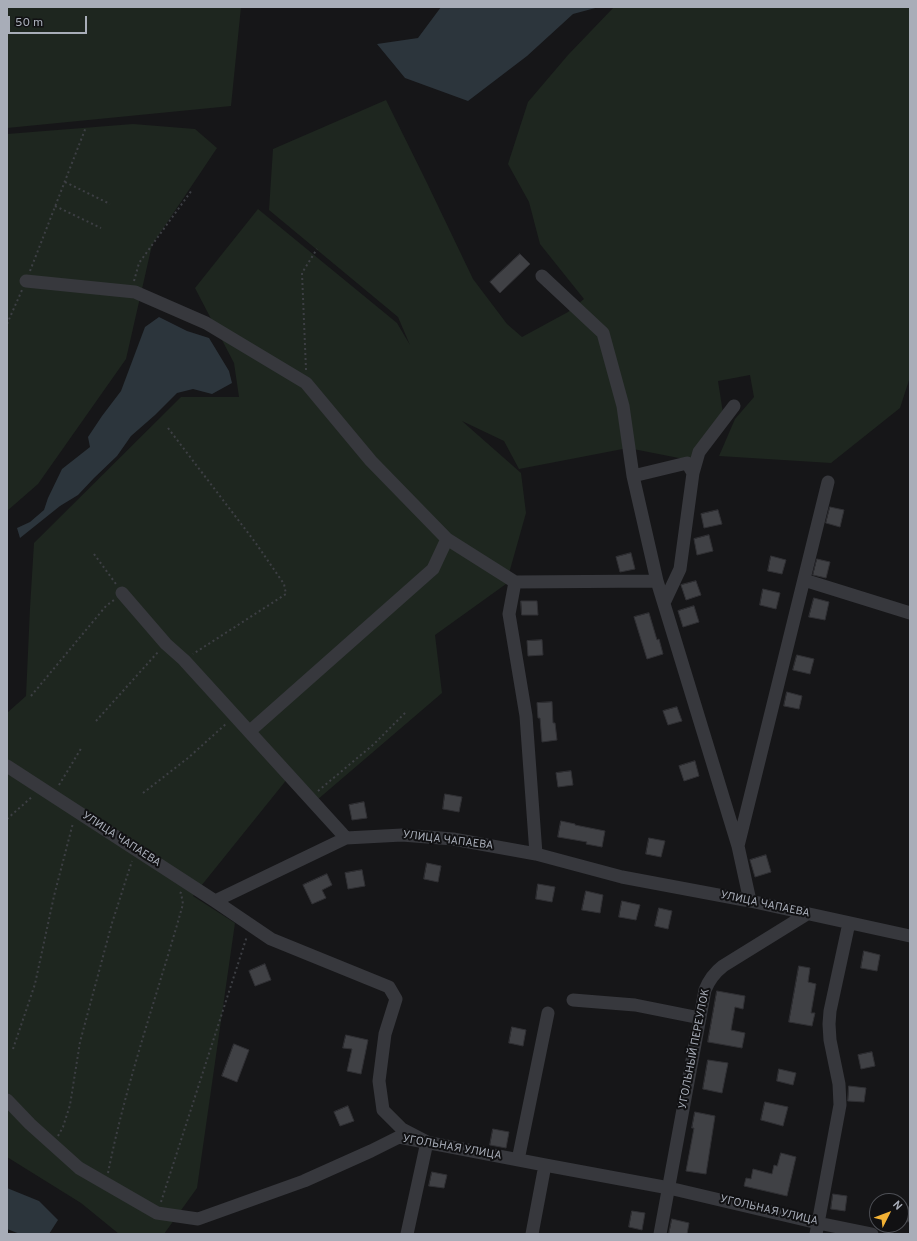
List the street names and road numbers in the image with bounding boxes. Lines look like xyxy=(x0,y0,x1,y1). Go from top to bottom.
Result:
street label: УЛИЦА ЧАПАЕВА xyxy=(79,810,163,870)
street label: УЛИЦА ЧАПАЕВА xyxy=(402,829,494,853)
street label: УЛИЦА ЧАПАЕВА xyxy=(719,889,811,921)
street label: УГОЛЬНЫЙ ПЕРЕУЛОК xyxy=(677,988,713,1110)
street label: УГОЛЬНАЯ УЛИЦА xyxy=(401,1133,503,1163)
street label: УГОЛЬНАЯ УЛИЦА xyxy=(719,1193,819,1229)

